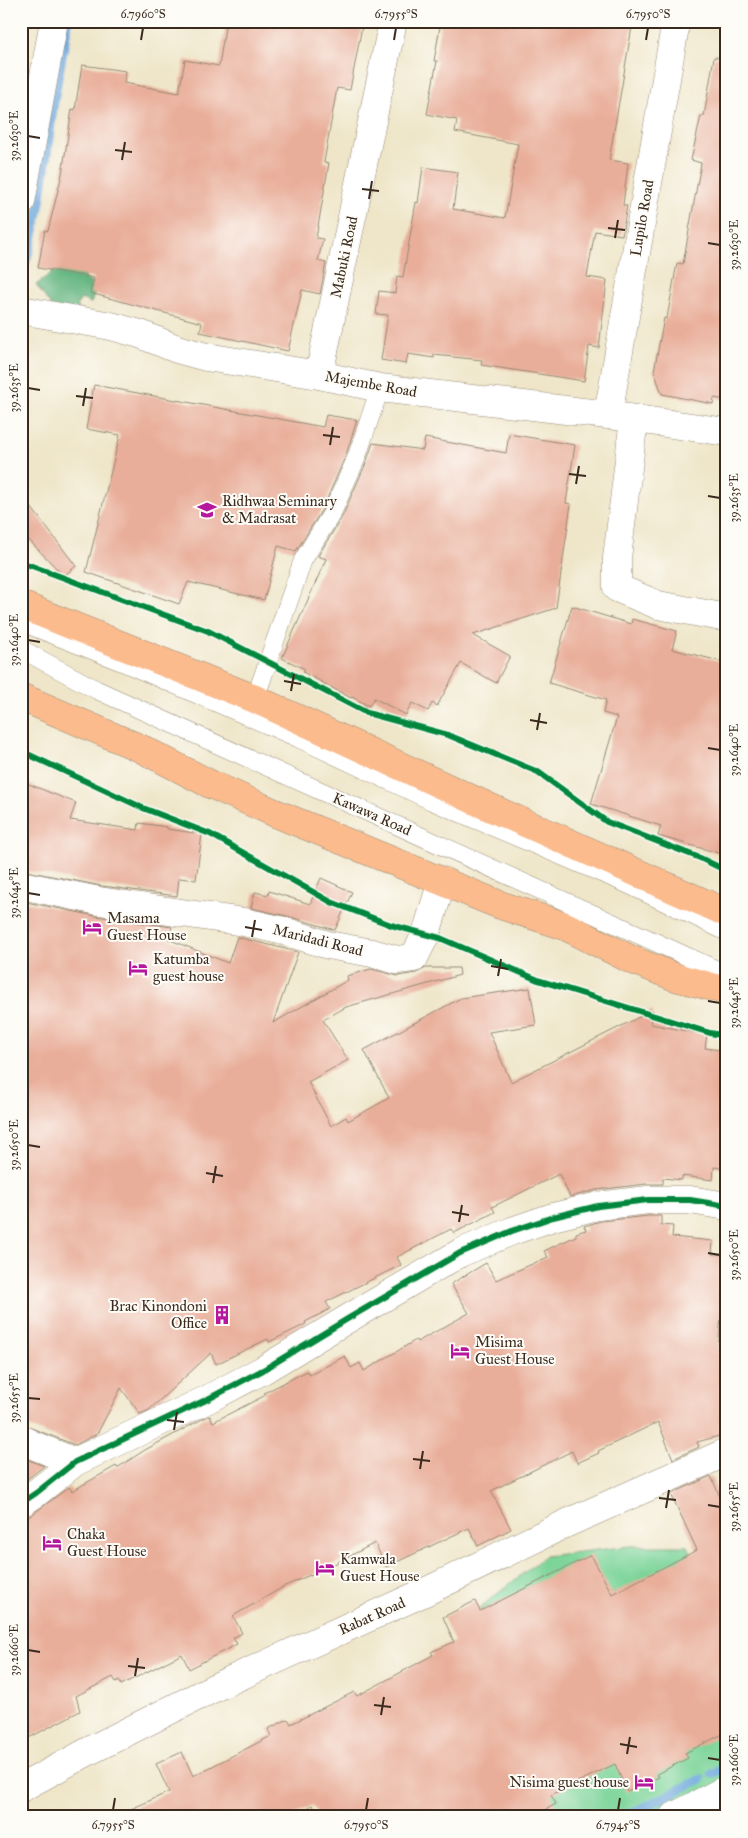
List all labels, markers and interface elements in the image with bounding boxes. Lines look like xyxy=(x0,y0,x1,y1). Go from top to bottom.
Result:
text: 6.7960°S xyxy=(120,7,166,21)
text: 6.7955°S xyxy=(374,7,418,21)
text: 6.7950°S xyxy=(626,7,670,21)
text: 39.2630°E xyxy=(7,110,21,161)
street label: Lupilo Road xyxy=(626,178,658,258)
street label: Mabuki Road xyxy=(327,214,362,300)
text: 39.2630°E xyxy=(727,219,741,270)
text: 39.2635°E xyxy=(7,363,21,413)
street label: Majembe Road xyxy=(324,367,419,401)
text: 39.2635°E xyxy=(727,473,741,523)
place label: Ridhwaa Seminary & Madrasat xyxy=(222,492,338,527)
school or university icon: Ridhwaa Seminary & Madrasat xyxy=(196,499,218,521)
text: 39.2640°E xyxy=(7,613,21,666)
text: 39.2640°E xyxy=(727,723,741,776)
street label: Kawawa Road xyxy=(330,789,415,840)
text: 39.2645°E xyxy=(7,867,21,919)
place label: Masama Guest House xyxy=(107,909,186,944)
hotel icon: Masama Guest House xyxy=(81,916,103,938)
street label: Maridadi Road xyxy=(271,920,365,960)
place label: Katumba guest house xyxy=(153,950,224,985)
hotel icon: Katumba guest house xyxy=(127,957,149,979)
text: 39.2645°E xyxy=(727,977,741,1029)
text: 39.2650°E xyxy=(7,1119,21,1171)
text: 39.2650°E xyxy=(727,1229,741,1281)
place label: Brac Kinondoni Office xyxy=(110,1297,207,1332)
building icon: Brac Kinondoni Office xyxy=(211,1304,233,1326)
place label: Misima Guest House xyxy=(475,1333,554,1368)
hotel icon: Misima Guest House xyxy=(449,1340,471,1362)
text: 39.2655°E xyxy=(7,1373,21,1423)
text: 39.2655°E xyxy=(727,1482,741,1532)
place label: Chaka Guest House xyxy=(67,1525,146,1560)
hotel icon: Chaka Guest House xyxy=(41,1532,63,1554)
place label: Kamwala Guest House xyxy=(340,1550,419,1585)
hotel icon: Kamwala Guest House xyxy=(314,1557,336,1579)
street label: Rabat Road xyxy=(336,1593,409,1639)
text: 39.2660°E xyxy=(7,1624,21,1676)
text: 39.2660°E xyxy=(727,1734,741,1786)
hotel icon: Nisima guest house xyxy=(633,1771,655,1793)
place label: Nisima guest house xyxy=(509,1773,629,1791)
text: 6.7955°S xyxy=(91,1818,135,1832)
text: 6.7950°S xyxy=(344,1818,388,1832)
text: 6.7945°S xyxy=(596,1818,640,1832)

